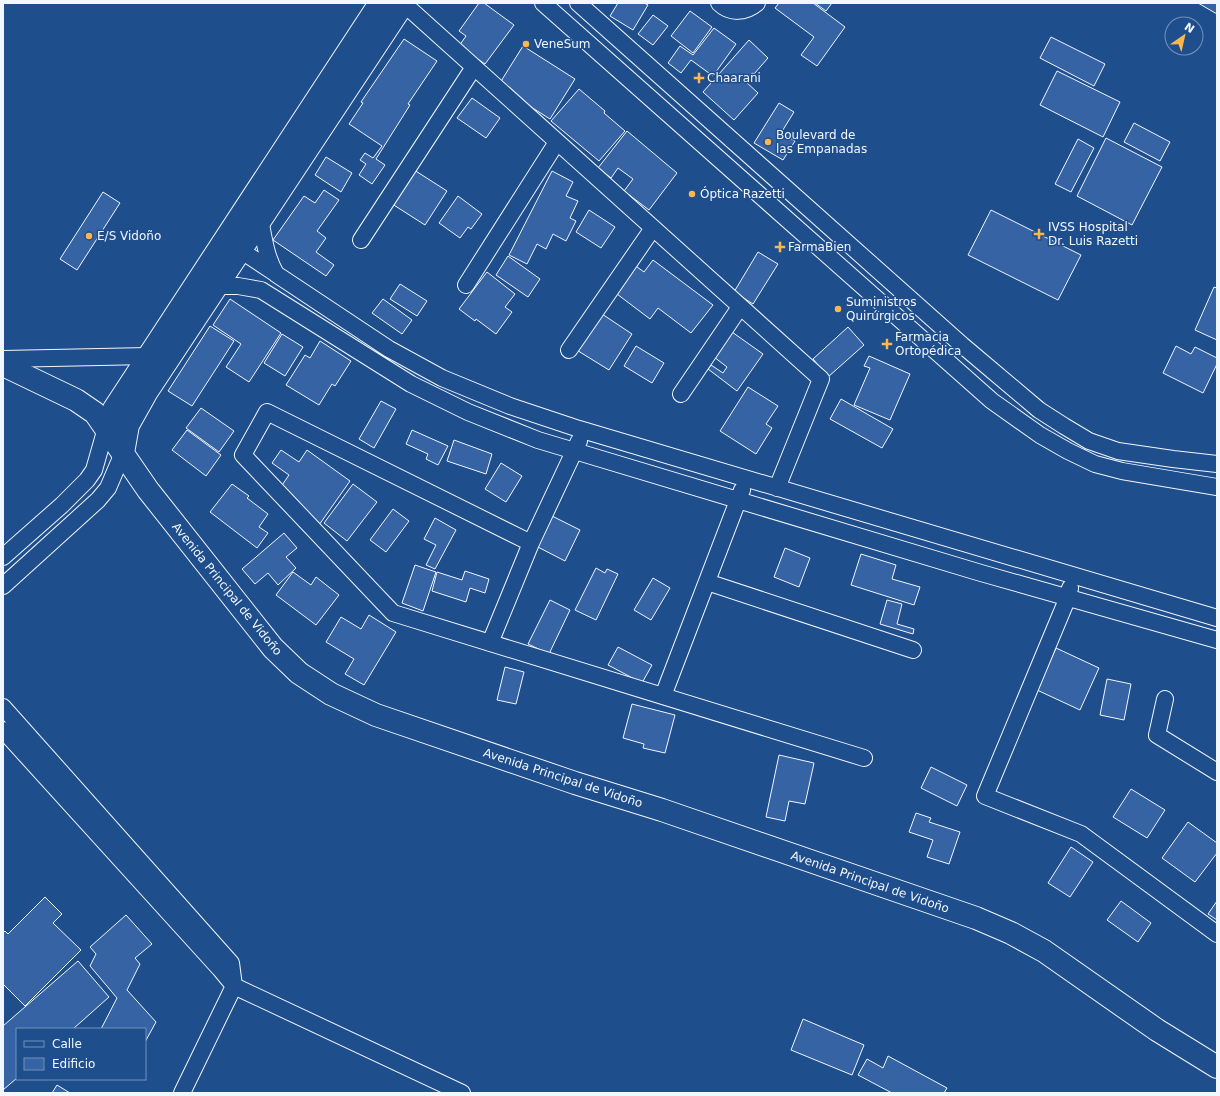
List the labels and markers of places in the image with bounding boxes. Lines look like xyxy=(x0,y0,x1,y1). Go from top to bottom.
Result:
place label: VeneSum xyxy=(534,37,591,51)
marker: VeneSum xyxy=(521,39,531,49)
place label: Chaarani xyxy=(707,71,761,85)
marker: Chaarani xyxy=(694,73,704,83)
place label: Boulevard de las Empanadas xyxy=(776,128,867,156)
marker: Boulevard de las Empanadas xyxy=(763,137,773,147)
place label: Óptica Razetti xyxy=(700,186,785,201)
marker: Óptica Razetti xyxy=(687,189,697,199)
place label: IVSS Hospital Dr. Luis Razetti xyxy=(1048,220,1138,248)
marker: IVSS Hospital Dr. Luis Razetti xyxy=(1033,228,1045,240)
place label: E/S Vidoño xyxy=(97,229,161,243)
marker: E/S Vidoño xyxy=(84,231,94,241)
place label: FarmaBien xyxy=(788,240,851,254)
marker: FarmaBien xyxy=(775,242,785,252)
place label: Suministros Quirúrgicos xyxy=(846,295,916,323)
marker: Suministros Quirúrgicos xyxy=(833,304,843,314)
place label: Farmacia Ortopédica xyxy=(895,330,961,358)
marker: Farmacia Ortopédica xyxy=(882,339,892,349)

